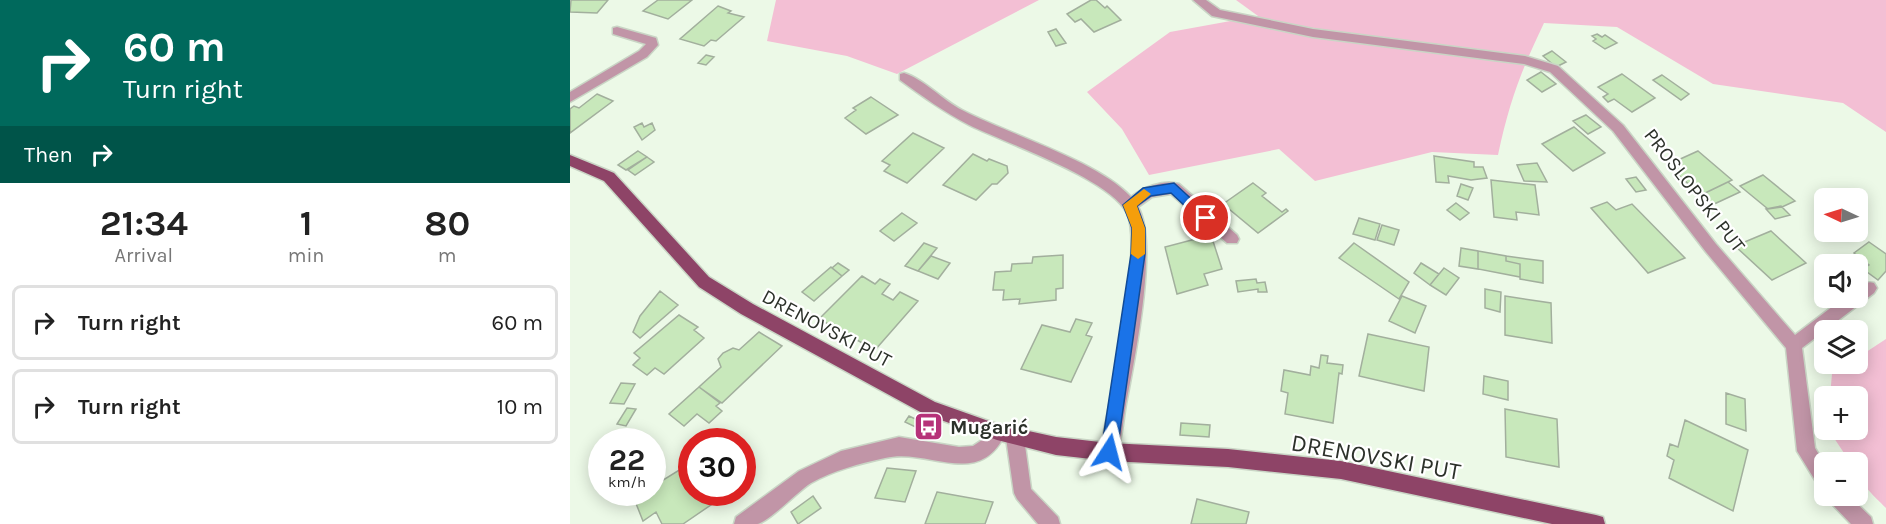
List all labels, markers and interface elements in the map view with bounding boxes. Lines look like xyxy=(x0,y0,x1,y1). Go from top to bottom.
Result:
text: 60 m xyxy=(123,22,226,72)
icon: right xyxy=(24,24,102,102)
text: Turn right xyxy=(123,73,243,105)
street label: PROSLOPSKI PUT xyxy=(1639,124,1750,257)
icon: right xyxy=(85,138,118,171)
text: Then xyxy=(24,142,73,168)
north arrow xyxy=(1814,188,1868,242)
map controls xyxy=(1814,188,1868,506)
pin xyxy=(1180,192,1231,243)
icon: arrive xyxy=(1189,201,1222,234)
text: 21:34 xyxy=(100,202,188,244)
text: 1 xyxy=(300,202,312,244)
text: 80 xyxy=(424,202,470,244)
text: Arrival xyxy=(115,244,173,267)
text: min xyxy=(288,244,324,267)
text: m xyxy=(438,244,457,267)
button: sound xyxy=(1814,254,1868,308)
street label: DRENOVSKI PUT xyxy=(758,285,895,372)
icon: right xyxy=(27,306,60,339)
text: Turn right xyxy=(78,310,181,336)
text: 60 m xyxy=(492,310,543,336)
button: layers xyxy=(1814,320,1868,374)
button: + xyxy=(1814,386,1868,440)
icon: right xyxy=(27,390,60,423)
text: Turn right xyxy=(78,394,181,420)
text: 10 m xyxy=(497,394,543,420)
bus stop icon: Mugarić xyxy=(913,411,945,443)
place label: Mugarić xyxy=(950,416,1028,439)
position arrow xyxy=(1077,420,1141,484)
speed limit sign: 30 xyxy=(678,428,756,506)
street label: DRENOVSKI PUT xyxy=(1289,428,1463,486)
text: 22 xyxy=(609,442,645,478)
button: − xyxy=(1814,452,1868,506)
text: km/h xyxy=(608,473,646,491)

